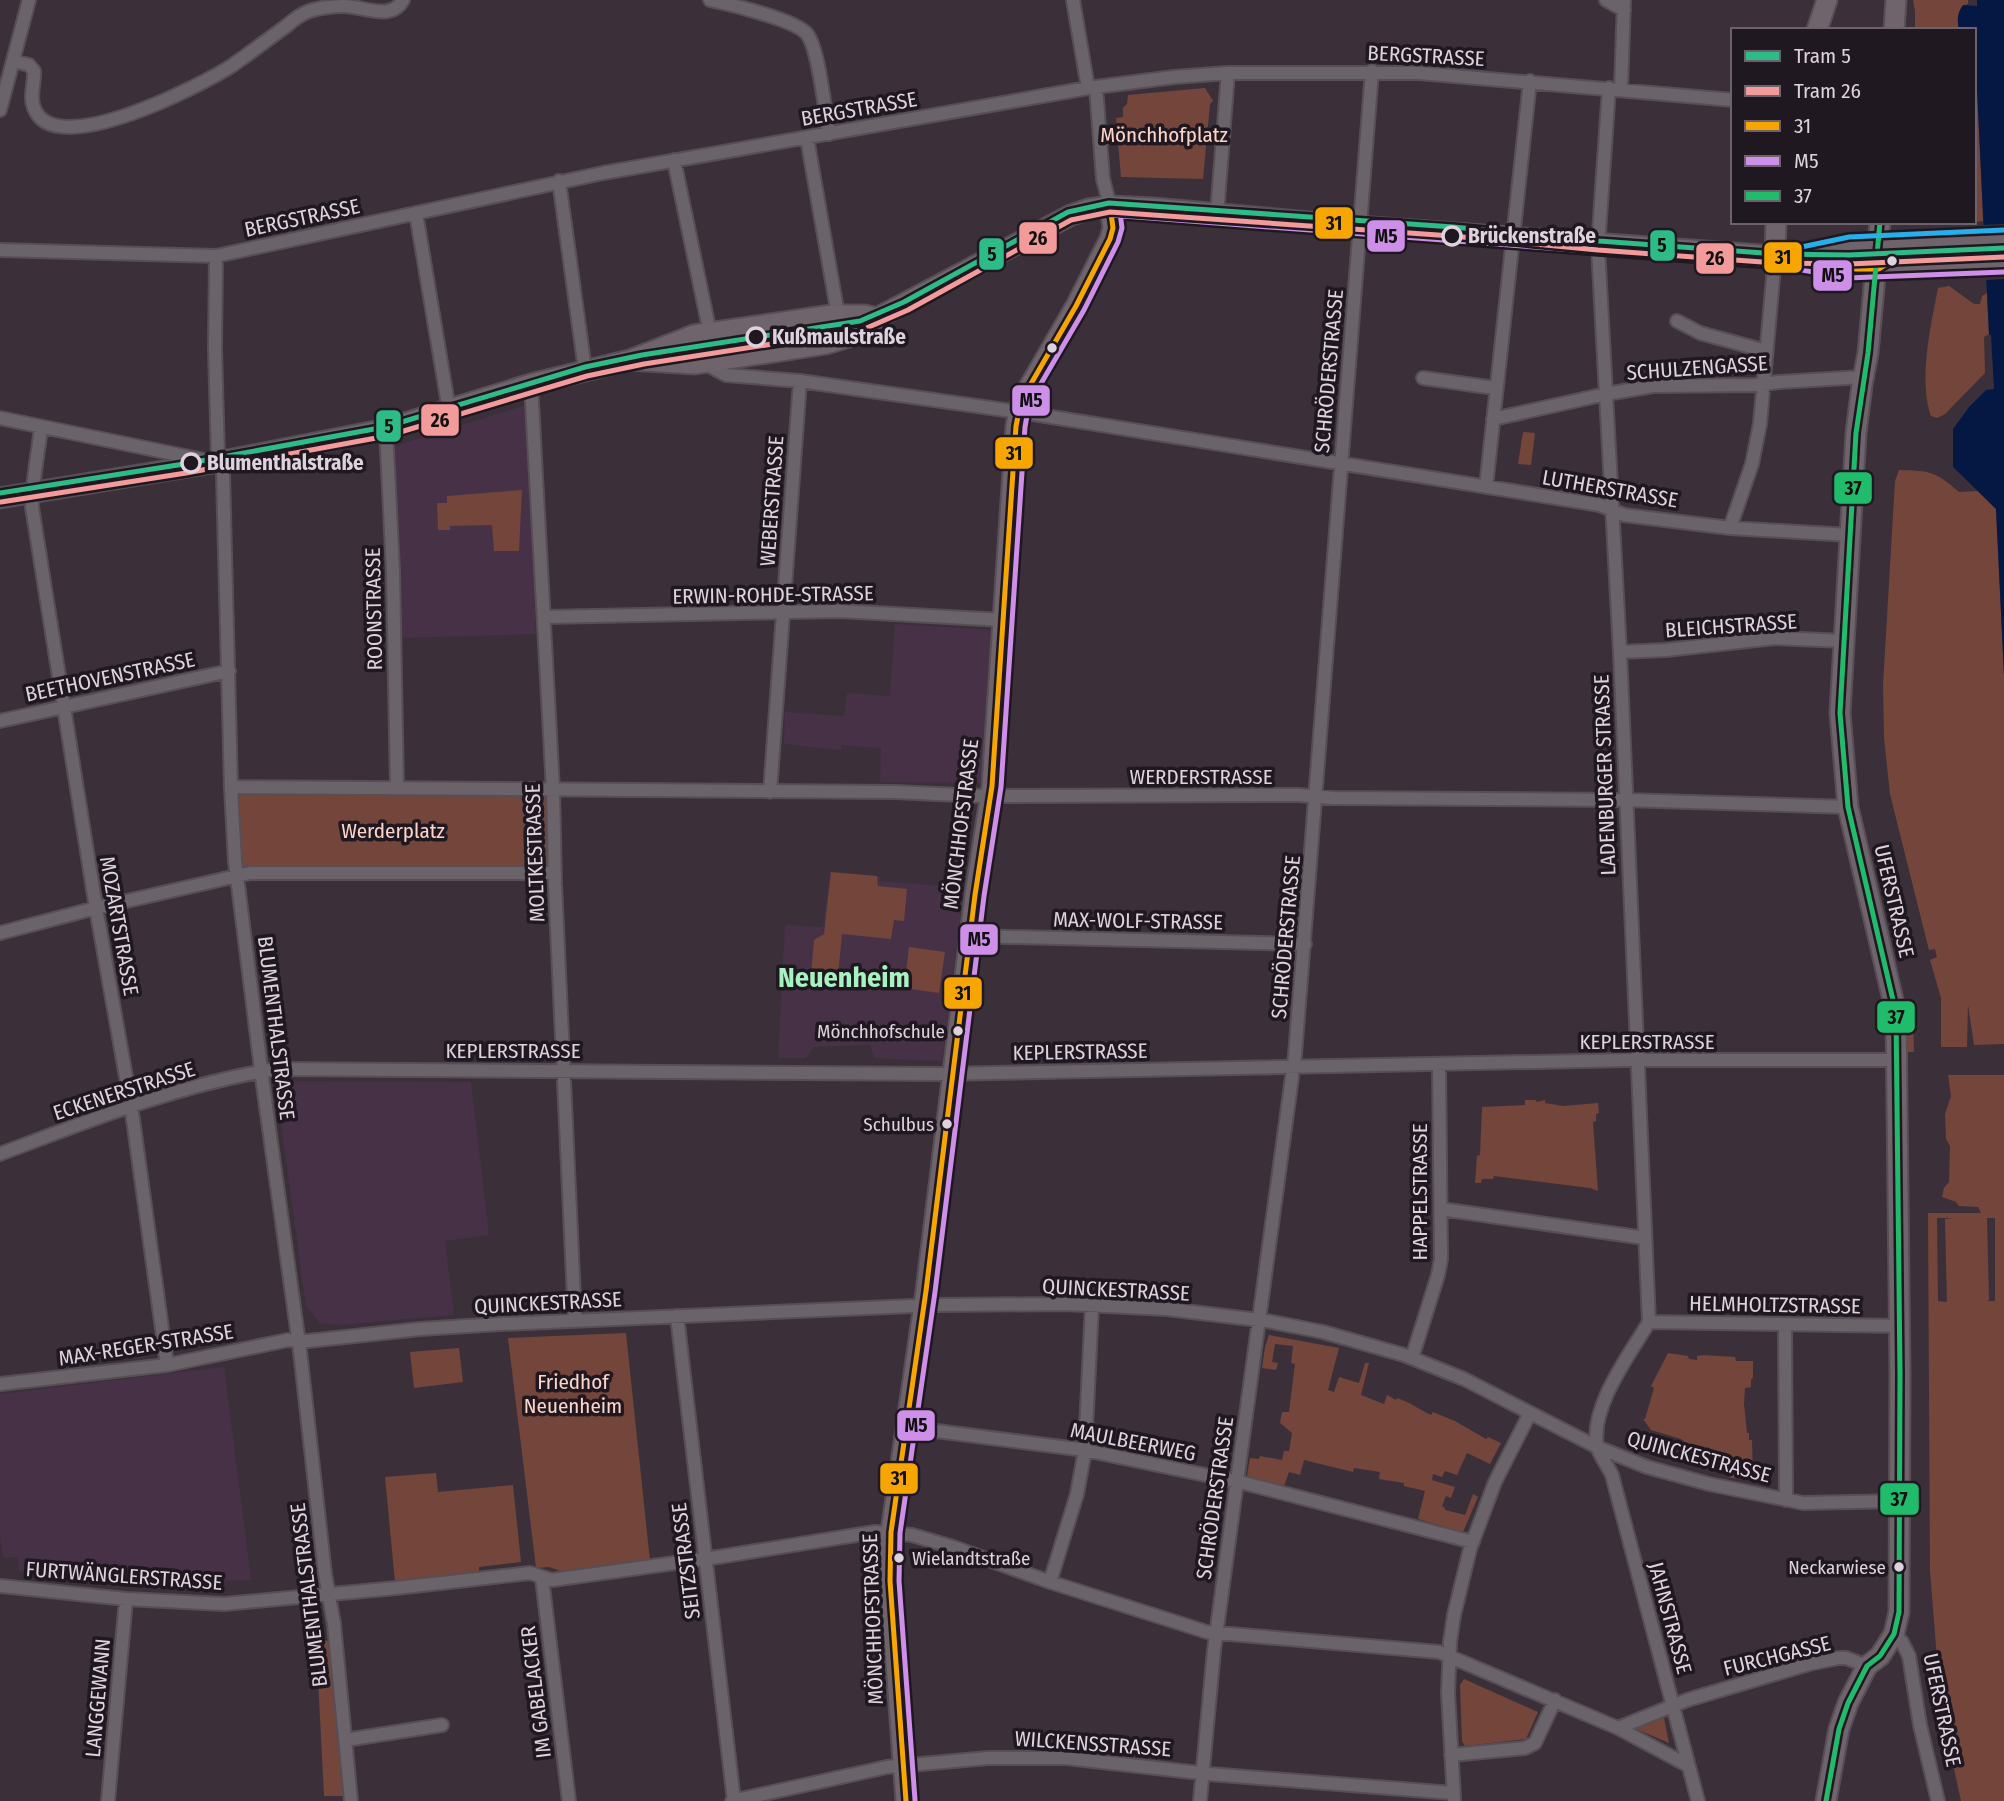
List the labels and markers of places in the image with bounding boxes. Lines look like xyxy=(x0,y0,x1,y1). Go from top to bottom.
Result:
place label: Brückenstraße xyxy=(1468,223,1596,249)
marker: Brückenstraße xyxy=(1442,226,1462,246)
unlabelled marker xyxy=(1885,254,1899,268)
place label: Kußmaulstraße xyxy=(772,324,906,350)
marker: Kußmaulstraße xyxy=(746,327,766,347)
unlabelled marker xyxy=(1045,341,1059,355)
place label: Blumenthalstraße xyxy=(207,450,364,476)
marker: Blumenthalstraße xyxy=(181,453,201,473)
place label: Mönchhofschule xyxy=(817,1020,945,1043)
marker: Mönchhofschule xyxy=(951,1024,965,1038)
place label: Schulbus xyxy=(863,1113,934,1136)
marker: Schulbus xyxy=(940,1117,954,1131)
place label: Wielandtstraße xyxy=(912,1547,1030,1570)
marker: Wielandtstraße xyxy=(892,1551,906,1565)
place label: Neckarwiese xyxy=(1788,1556,1886,1579)
marker: Neckarwiese xyxy=(1892,1560,1906,1574)

